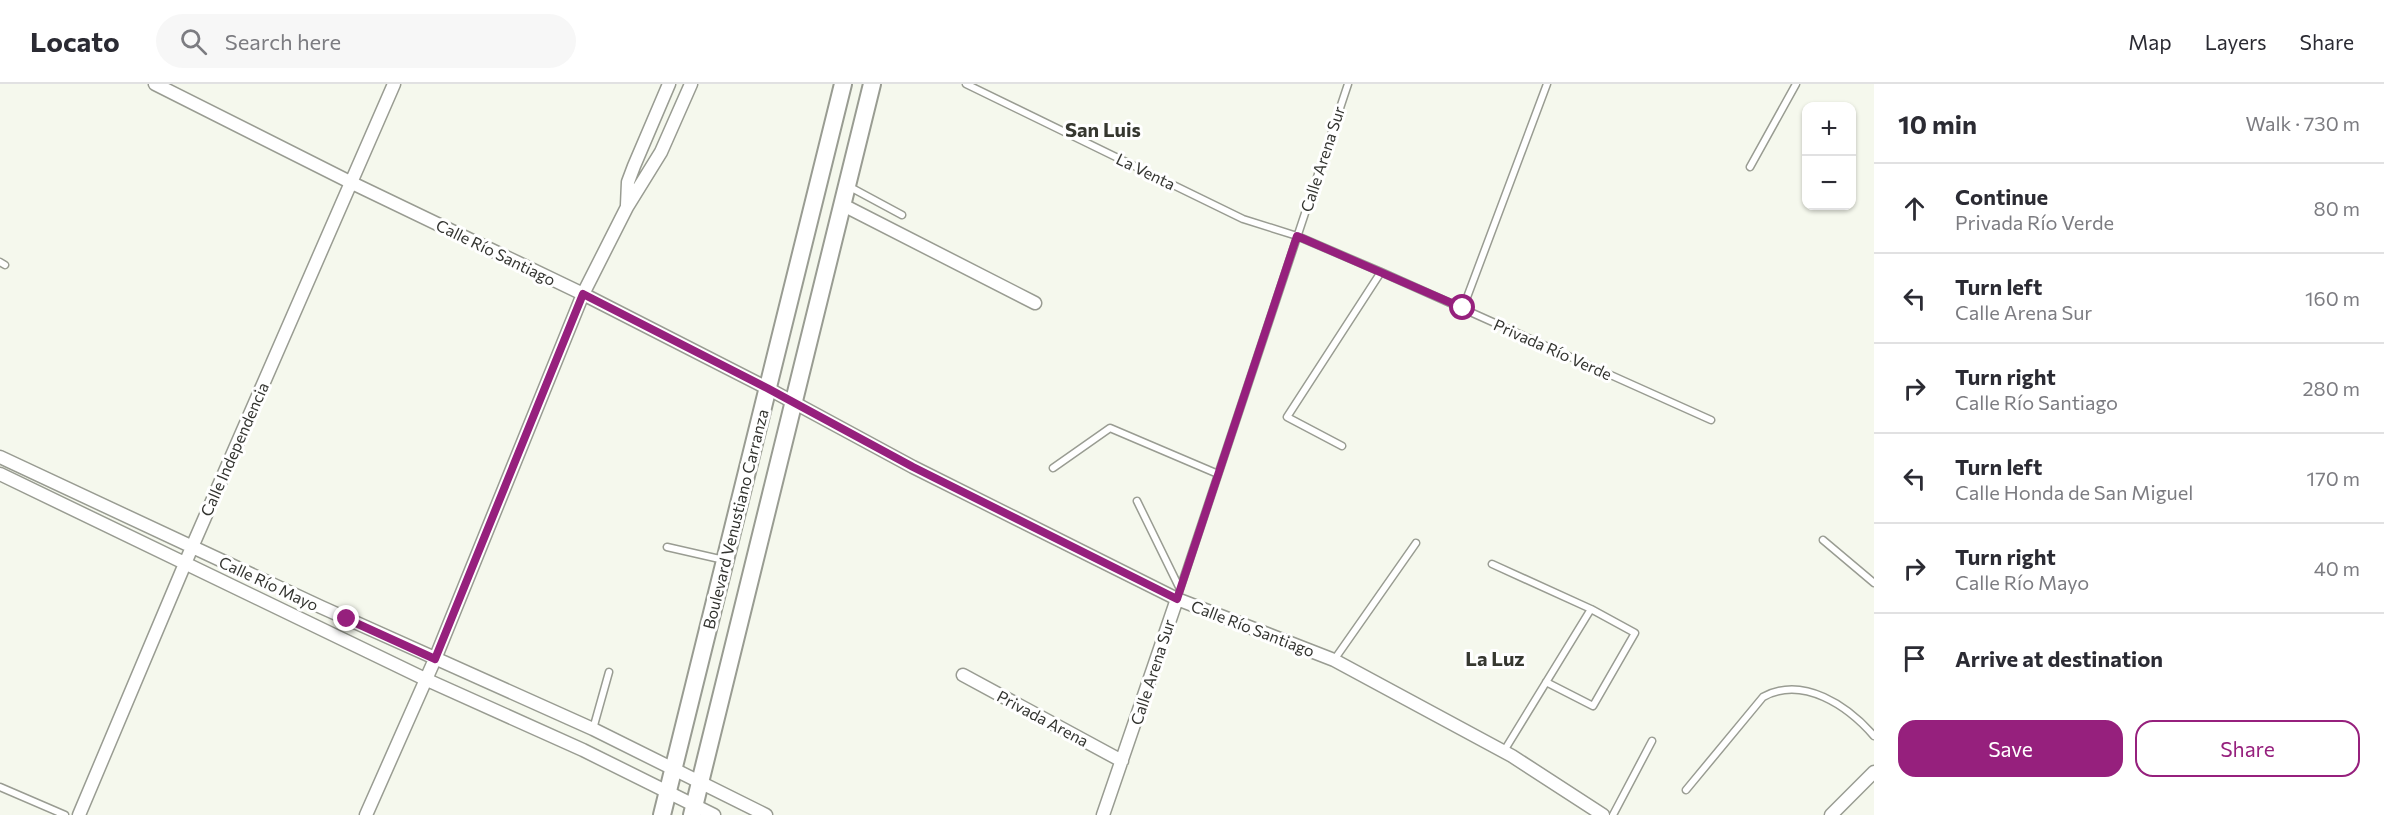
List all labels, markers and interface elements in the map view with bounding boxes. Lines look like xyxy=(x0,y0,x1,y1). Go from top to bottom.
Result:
search box xyxy=(156,14,576,68)
text: Locato xyxy=(30,24,120,58)
icon: search xyxy=(177,25,210,58)
text: Search here xyxy=(225,28,341,55)
text: Map xyxy=(2128,29,2172,54)
text: Layers xyxy=(2205,29,2267,54)
text: Share xyxy=(2300,29,2354,54)
map controls xyxy=(1802,102,1856,210)
button: + xyxy=(1802,102,1856,156)
street label: Calle Arena Sur xyxy=(1296,103,1348,214)
text: 10 min xyxy=(1898,108,1977,139)
text: Walk · 730 m xyxy=(2246,111,2360,135)
district label: San Luis xyxy=(1065,117,1141,141)
street label: La Venta xyxy=(1114,149,1178,193)
button: − xyxy=(1802,156,1856,210)
text: Continue xyxy=(1955,183,2048,210)
icon: ahead xyxy=(1898,192,1931,225)
text: 80 m xyxy=(2314,196,2360,220)
text: Privada Río Verde xyxy=(1955,210,2114,234)
street label: Calle Río Santiago xyxy=(433,215,559,289)
text: Turn left xyxy=(1955,273,2042,300)
icon: left xyxy=(1898,282,1931,315)
text: 160 m xyxy=(2305,286,2360,310)
route start xyxy=(1449,294,1475,320)
text: Calle Arena Sur xyxy=(1955,300,2092,324)
street label: Privada Río Verde xyxy=(1491,314,1615,384)
text: Turn right xyxy=(1955,363,2056,390)
icon: right xyxy=(1898,372,1931,405)
text: 280 m xyxy=(2302,376,2360,400)
street label: Calle Independencia xyxy=(196,379,272,519)
text: Calle Río Santiago xyxy=(1955,390,2118,414)
street label: Boulevard Venustiano Carranza xyxy=(698,407,772,631)
text: Turn left xyxy=(1955,453,2042,480)
icon: left xyxy=(1898,462,1931,495)
text: 170 m xyxy=(2307,466,2360,490)
text: Calle Honda de San Miguel xyxy=(1955,480,2193,504)
text: Turn right xyxy=(1955,543,2056,570)
street label: Calle Río Mayo xyxy=(216,552,322,614)
icon: right xyxy=(1898,552,1931,585)
text: 40 m xyxy=(2314,556,2360,580)
text: Calle Río Mayo xyxy=(1955,570,2089,594)
street label: Calle Río Santiago xyxy=(1189,596,1317,660)
route end xyxy=(333,605,359,631)
street label: Calle Arena Sur xyxy=(1126,616,1178,727)
icon: arrive xyxy=(1898,642,1931,675)
text: Arrive at destination xyxy=(1955,645,2163,672)
district label: La Luz xyxy=(1465,646,1525,670)
street label: Privada Arena xyxy=(994,686,1092,750)
button: Save xyxy=(1898,720,2123,777)
button: Share xyxy=(2135,720,2360,777)

